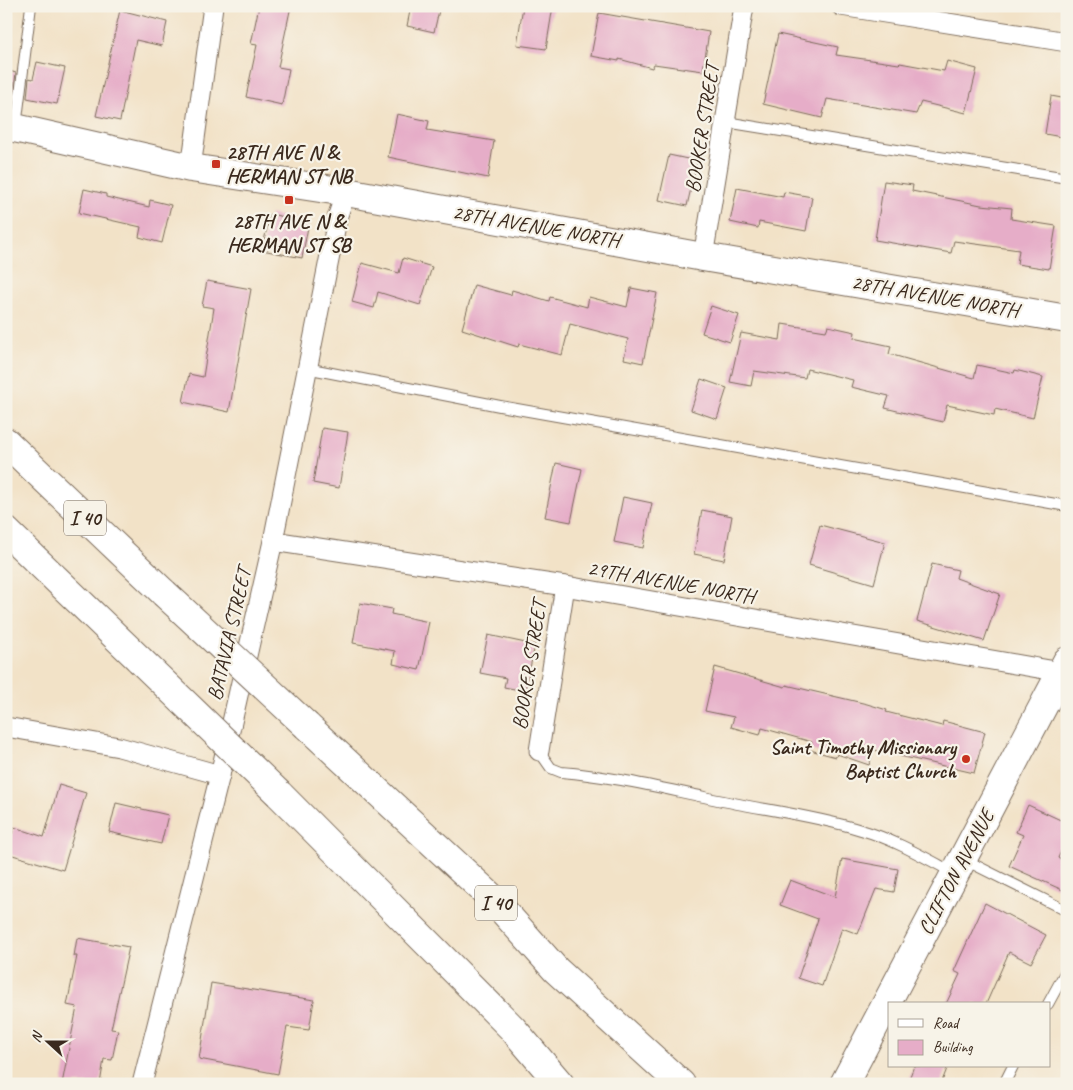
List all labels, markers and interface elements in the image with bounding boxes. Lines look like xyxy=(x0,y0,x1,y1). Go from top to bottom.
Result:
street label: BOOKER STREET xyxy=(679,57,726,194)
place label: 28TH AVE N & HERMAN ST NB xyxy=(226,139,355,189)
marker: 28TH AVE N & HERMAN ST NB xyxy=(210,158,222,170)
marker: 28TH AVE N & HERMAN ST SB xyxy=(283,194,295,206)
street label: 28TH AVENUE NORTH xyxy=(450,199,625,254)
place label: 28TH AVE N & HERMAN ST SB xyxy=(227,208,353,258)
street label: 28TH AVENUE NORTH xyxy=(849,269,1024,324)
road number: I 40 xyxy=(64,500,106,536)
street label: 29TH AVENUE NORTH xyxy=(585,555,760,610)
street label: BATAVIA STREET xyxy=(201,561,258,703)
street label: BOOKER STREET xyxy=(506,594,553,731)
place label: Saint Timothy Missionary Baptist Church xyxy=(770,734,958,784)
marker: Saint Timothy Missionary Baptist Church xyxy=(960,753,972,765)
street label: CLIFTON AVENUE xyxy=(912,803,1001,939)
road number: I 40 xyxy=(475,886,517,920)
legend xyxy=(888,1002,1050,1068)
text: Road xyxy=(933,1014,960,1033)
north arrow xyxy=(22,1018,72,1068)
text: N xyxy=(27,1028,47,1045)
text: Building xyxy=(933,1038,973,1057)

